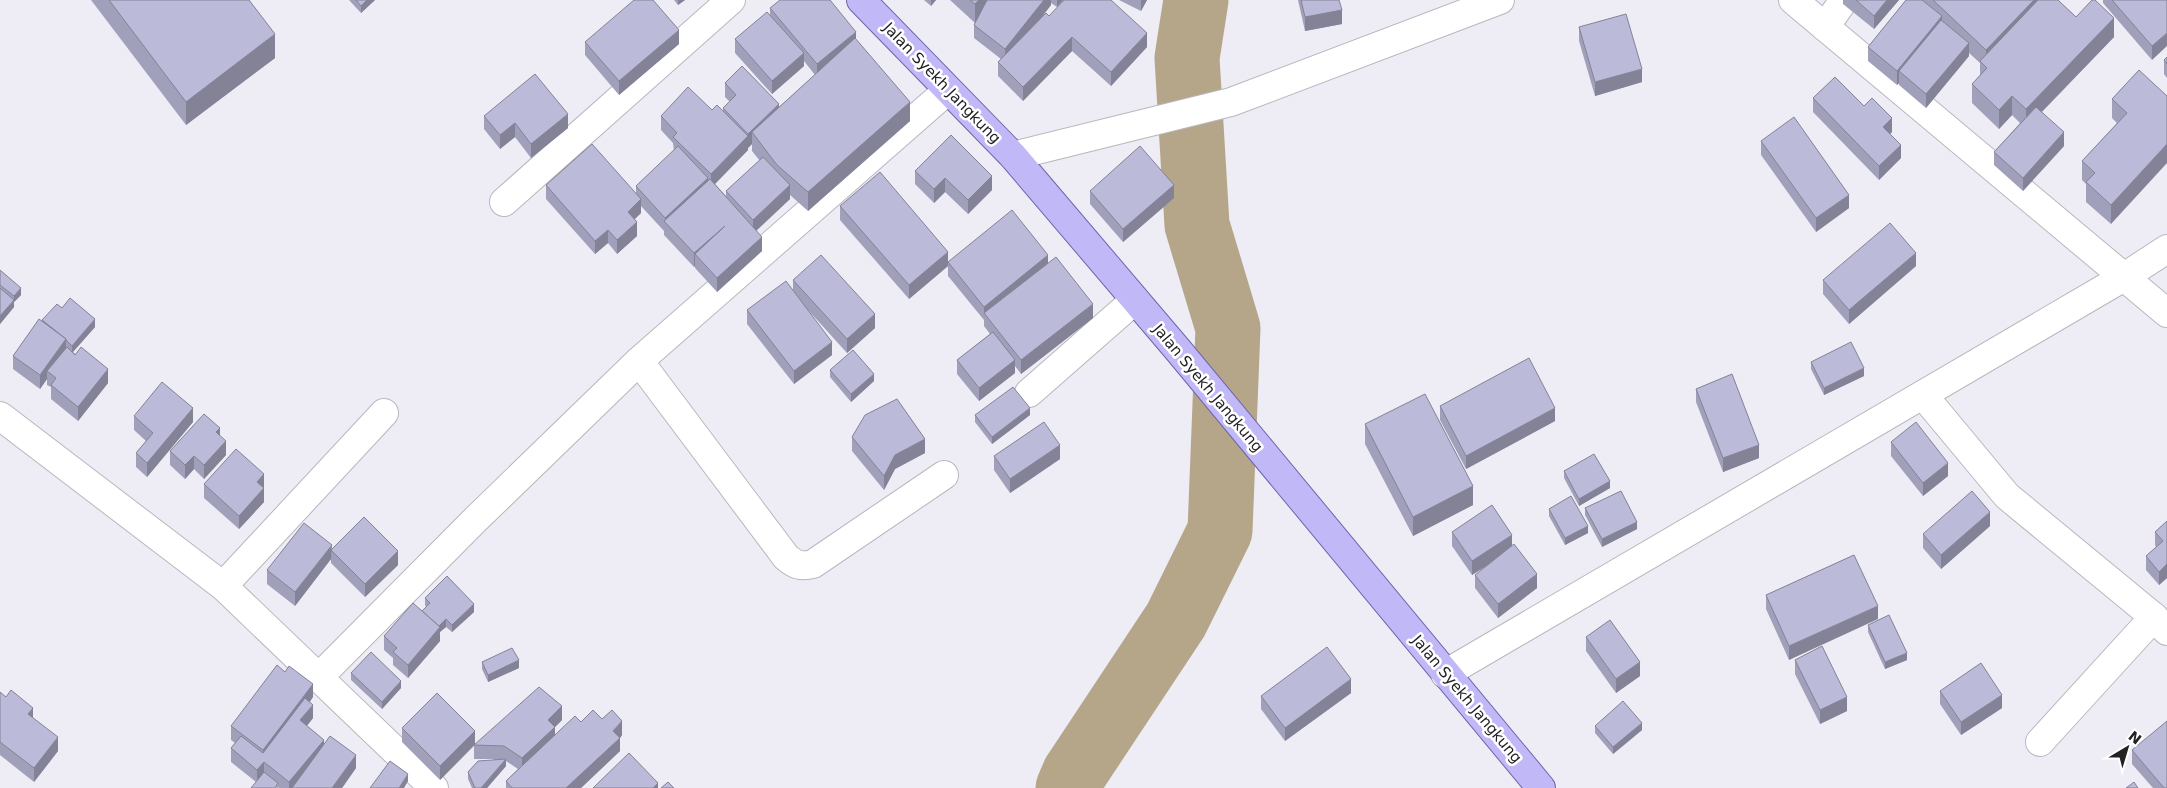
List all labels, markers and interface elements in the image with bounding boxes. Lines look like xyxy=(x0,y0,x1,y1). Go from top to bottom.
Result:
street label: Jalan Syekh Jangkung xyxy=(879,18,1004,147)
street label: Jalan Syekh Jangkung xyxy=(1149,320,1267,456)
street label: Jalan Syekh Jangkung xyxy=(1408,631,1526,767)
north arrow xyxy=(2102,723,2152,773)
text: N xyxy=(2125,728,2145,748)

